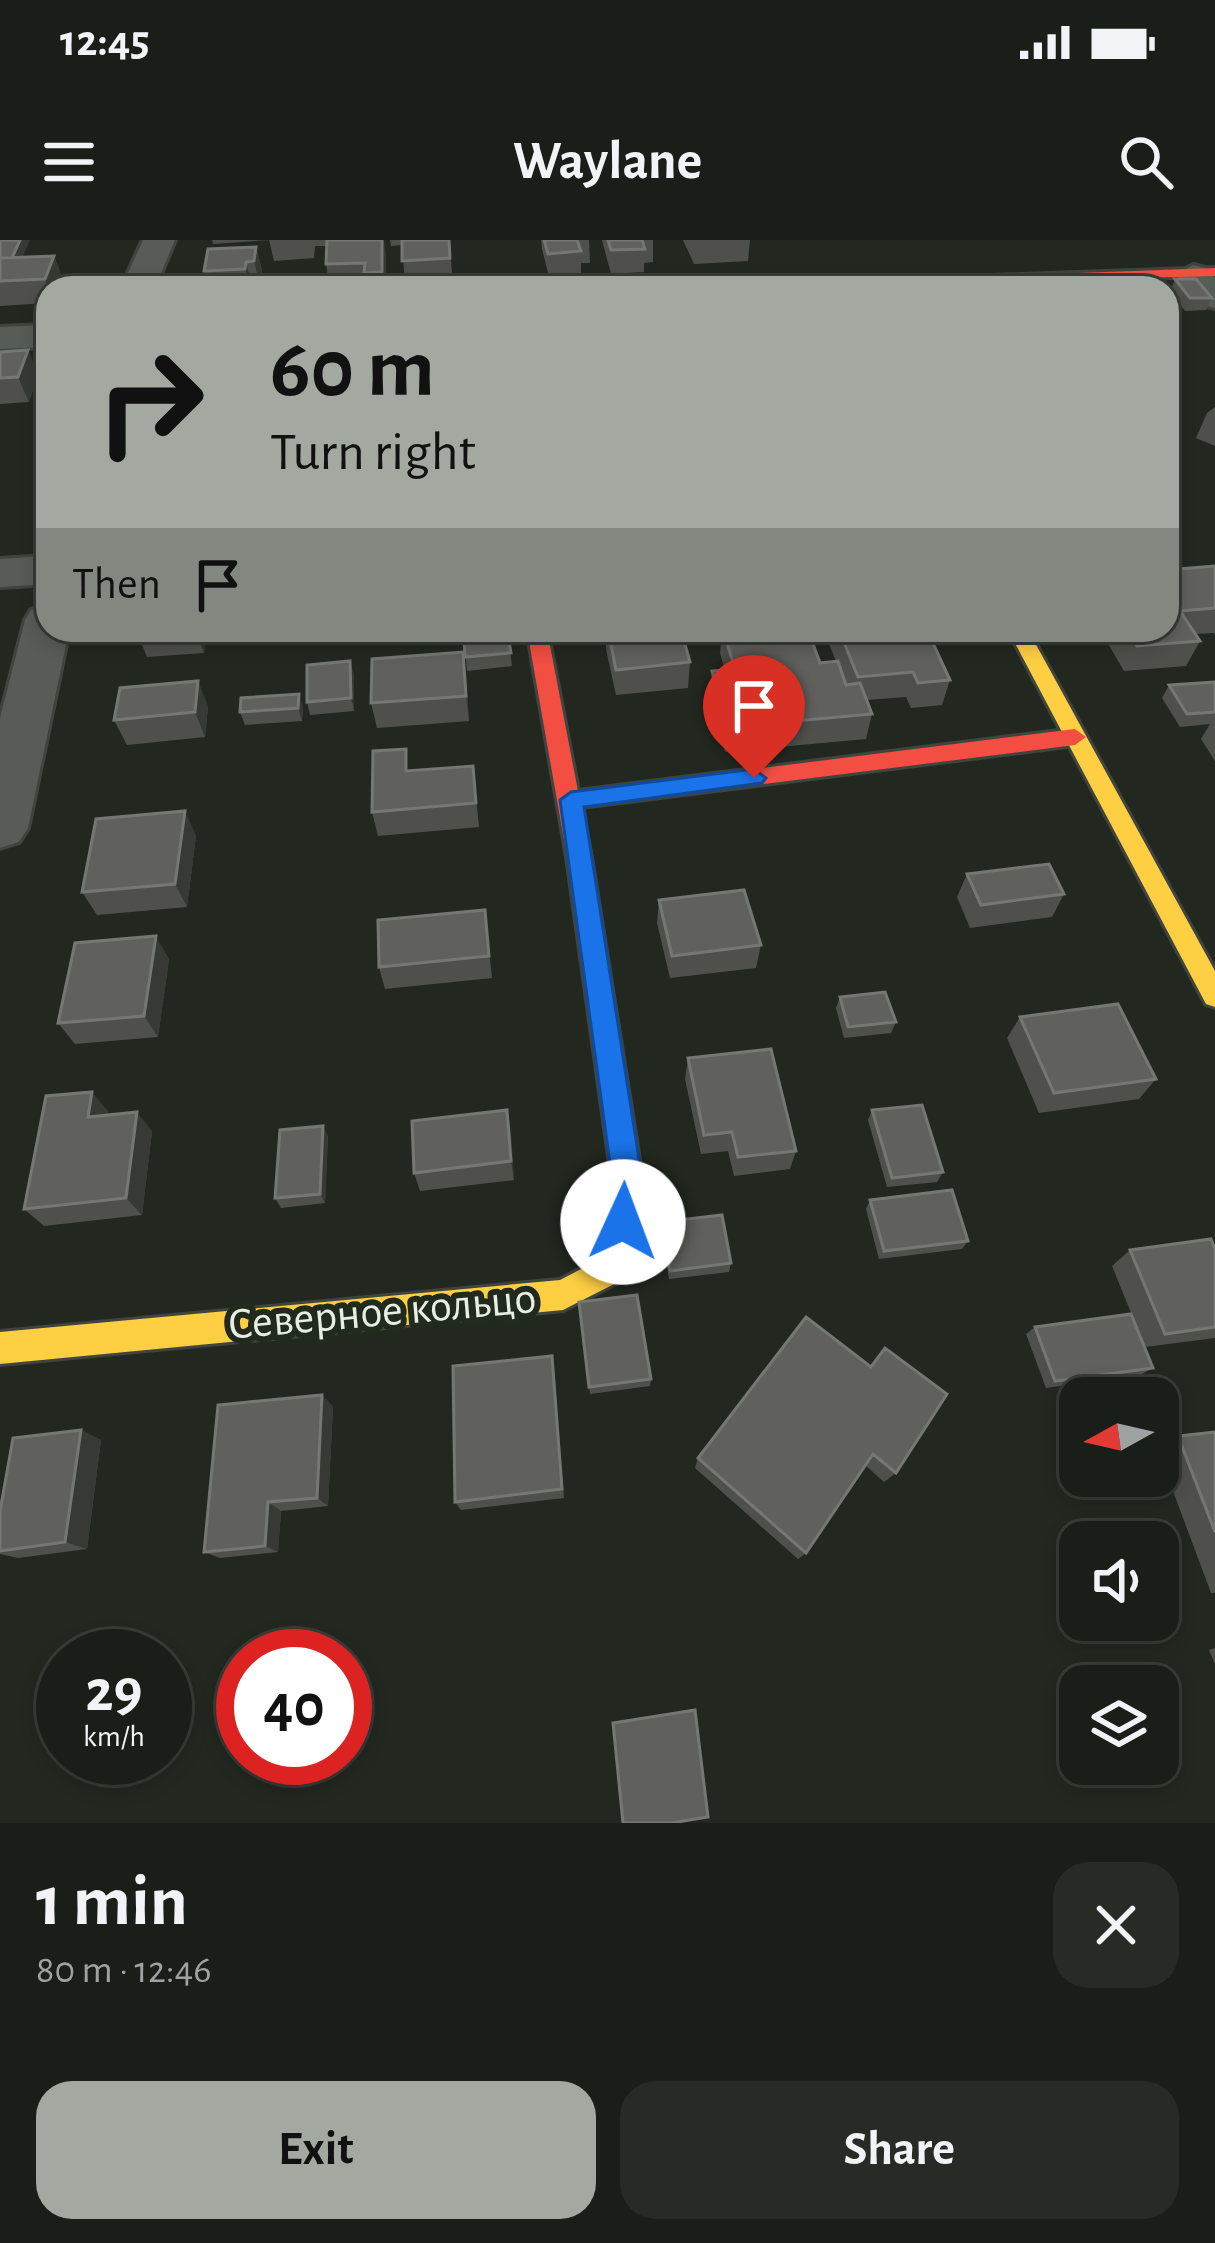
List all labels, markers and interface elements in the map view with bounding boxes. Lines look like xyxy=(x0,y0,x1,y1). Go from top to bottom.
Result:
text: 12:45 xyxy=(60,19,150,64)
icon: menu xyxy=(36,129,102,195)
icon: search xyxy=(1113,129,1179,195)
text: Waylane xyxy=(513,135,702,189)
icon: right xyxy=(72,324,228,480)
text: 60 m xyxy=(270,328,435,412)
text: Turn right xyxy=(270,426,476,480)
icon: arrive xyxy=(185,552,251,618)
text: Then xyxy=(72,562,161,607)
pin xyxy=(703,655,805,778)
icon: arrive xyxy=(721,673,787,739)
position arrow xyxy=(560,1159,686,1285)
street label: Северное кольцо xyxy=(226,1276,538,1348)
north arrow xyxy=(1059,1377,1179,1497)
map controls xyxy=(1059,1377,1179,1785)
button: sound xyxy=(1059,1521,1179,1641)
speed limit sign: 40 xyxy=(216,1629,372,1785)
text: 29 xyxy=(85,1662,143,1722)
button: layers xyxy=(1059,1665,1179,1785)
text: km/h xyxy=(83,1722,145,1752)
button: close xyxy=(1053,1862,1179,1988)
text: 1 min xyxy=(36,1866,188,1938)
text: 80 m · 12:46 xyxy=(36,1951,212,1990)
button: Exit xyxy=(36,2081,596,2219)
button: Share xyxy=(620,2081,1179,2219)

